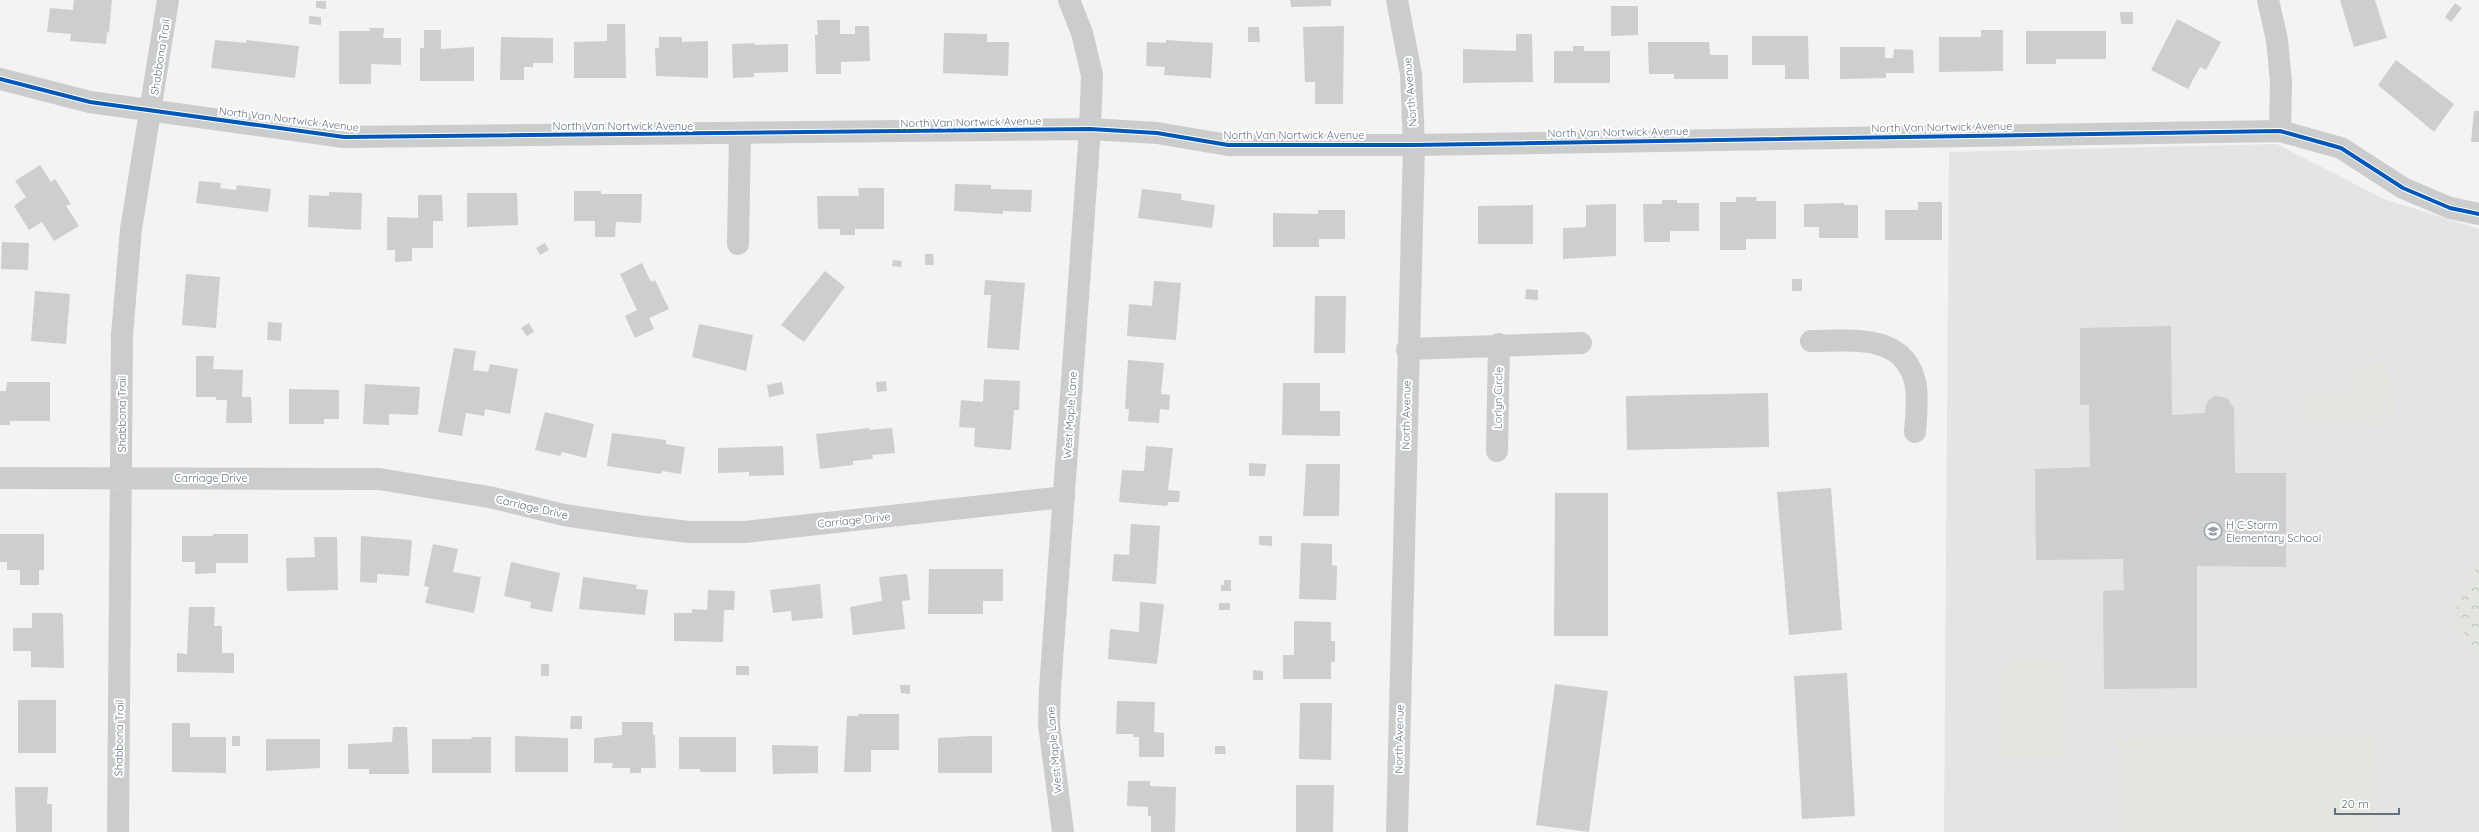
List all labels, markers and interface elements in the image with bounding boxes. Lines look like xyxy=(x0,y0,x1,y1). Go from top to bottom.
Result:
street label: Shabbona Trail xyxy=(147,18,173,96)
street label: North Avenue xyxy=(1400,57,1420,127)
street label: North Van Nortwick Avenue xyxy=(218,103,360,135)
street label: North Van Nortwick Avenue xyxy=(900,114,1042,130)
street label: North Van Nortwick Avenue xyxy=(553,119,693,133)
street label: North Van Nortwick Avenue xyxy=(1871,119,2013,135)
street label: North Van Nortwick Avenue xyxy=(1547,124,1689,140)
street label: North Van Nortwick Avenue xyxy=(1224,128,1364,142)
street label: Lorlyn Circle xyxy=(1490,367,1506,429)
street label: West Maple Lane xyxy=(1060,371,1080,459)
street label: Shabbona Trail xyxy=(115,376,129,452)
street label: North Avenue xyxy=(1398,380,1414,450)
street label: Carriage Drive xyxy=(174,471,248,485)
street label: Carriage Drive xyxy=(495,492,569,522)
street label: Carriage Drive xyxy=(817,509,891,531)
place label: H C Storm Elementary School xyxy=(2226,518,2321,545)
school or university icon: H C Storm Elementary School xyxy=(2203,521,2223,541)
street label: Shabbona Trail xyxy=(111,700,127,776)
street label: North Avenue xyxy=(1391,704,1407,774)
street label: West Maple Lane xyxy=(1043,706,1065,794)
scale bar xyxy=(2335,790,2399,816)
text: 20 m xyxy=(2341,796,2369,811)

